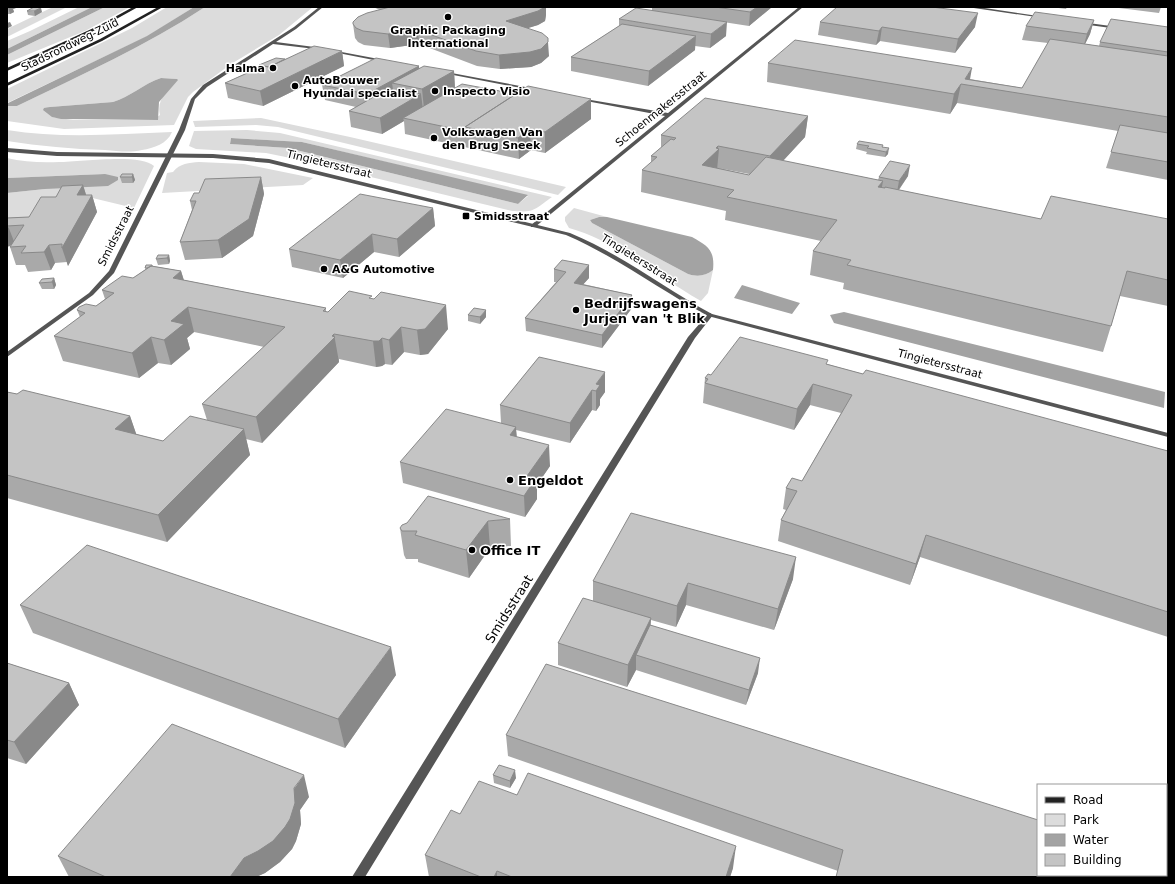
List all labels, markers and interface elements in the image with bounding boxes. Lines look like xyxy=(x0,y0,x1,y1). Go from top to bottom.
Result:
marker: Graphic Packaging International xyxy=(443,12,453,22)
street label: Stadsrondweg-Zuid xyxy=(19,16,121,74)
place label: Graphic Packaging International xyxy=(390,24,506,50)
place label: Halma xyxy=(226,62,265,75)
marker: Halma xyxy=(268,63,278,73)
street label: Schoenmakersstraat xyxy=(613,68,710,150)
place label: AutoBouwer Hyundai specialist xyxy=(303,74,417,100)
marker: AutoBouwer Hyundai specialist xyxy=(290,81,300,91)
place label: Inspecto Visio xyxy=(443,85,530,98)
marker: Inspecto Visio xyxy=(430,86,440,96)
place label: Volkswagen Van den Brug Sneek xyxy=(442,126,543,152)
marker: Volkswagen Van den Brug Sneek xyxy=(429,133,439,143)
street label: Tingietersstraat xyxy=(284,147,373,181)
street label: Smidsstraat xyxy=(95,203,137,268)
place label: Smidsstraat xyxy=(474,210,549,223)
marker: Smidsstraat xyxy=(461,211,471,221)
street label: Tingietersstraat xyxy=(598,231,680,289)
place label: A&G Automotive xyxy=(332,263,435,276)
marker: A&G Automotive xyxy=(319,264,329,274)
place label: Bedrijfswagens Jurjen van 't Blik xyxy=(583,296,705,326)
marker: Bedrijfswagens Jurjen van 't Blik xyxy=(571,305,581,315)
street label: Tingietersstraat xyxy=(895,346,984,382)
place label: Engeldot xyxy=(518,473,583,488)
marker: Engeldot xyxy=(505,475,515,485)
place label: Office IT xyxy=(480,543,540,558)
marker: Office IT xyxy=(467,545,477,555)
street label: Smidsstraat xyxy=(482,572,536,646)
legend xyxy=(1037,784,1167,876)
text: Road xyxy=(1073,793,1103,807)
text: Park xyxy=(1073,813,1099,827)
text: Water xyxy=(1073,833,1109,847)
text: Building xyxy=(1073,853,1122,867)

